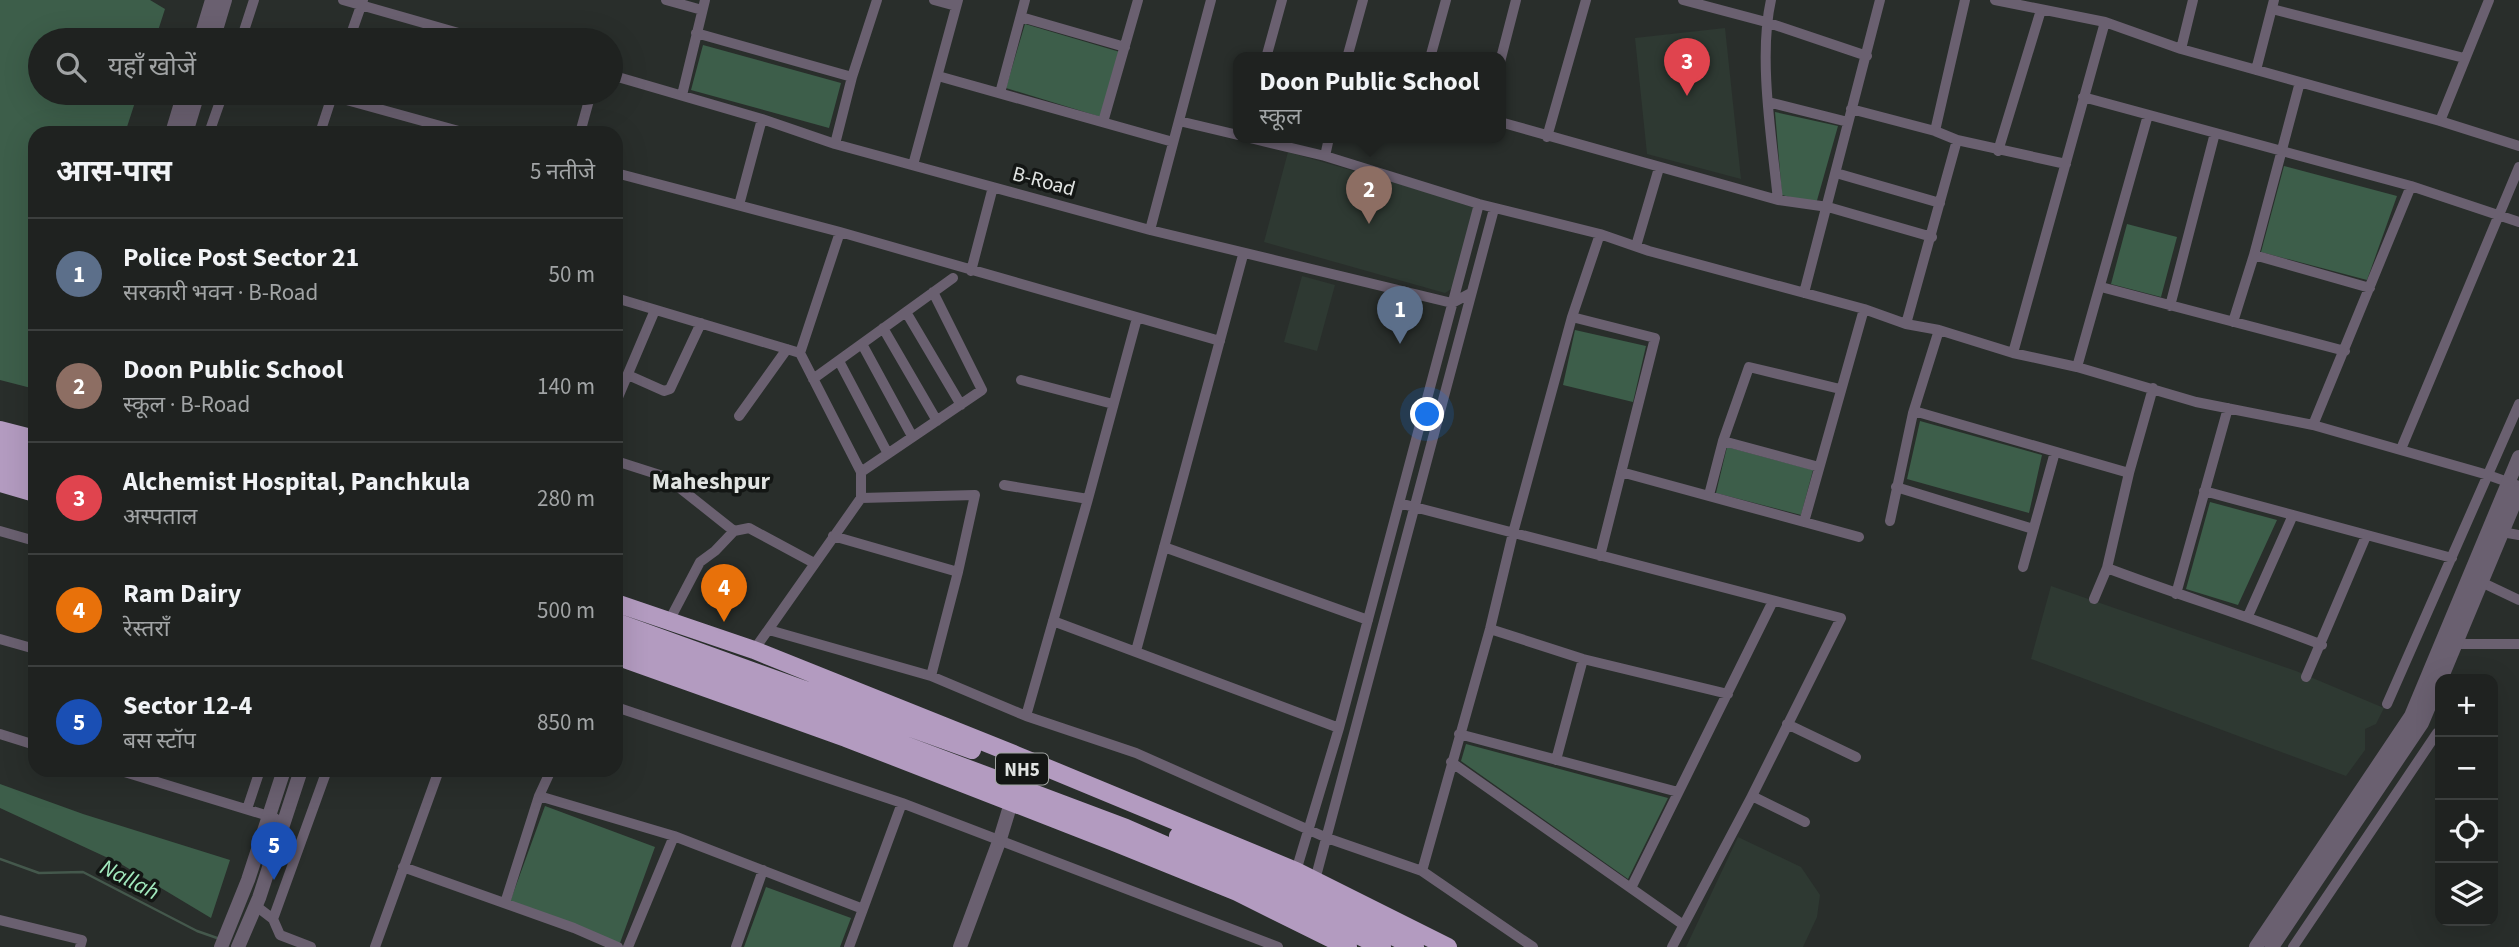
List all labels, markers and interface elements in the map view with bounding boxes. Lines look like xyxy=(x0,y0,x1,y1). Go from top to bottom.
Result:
search box xyxy=(28,28,623,105)
pin: 3 xyxy=(1664,38,1710,96)
icon: search xyxy=(52,48,90,86)
text: यहाँ खोजें xyxy=(108,48,196,85)
popup xyxy=(1233,52,1506,143)
text: Doon Public School xyxy=(1259,63,1480,100)
text: स्कूल xyxy=(1259,100,1302,133)
text: आस-पास xyxy=(56,150,172,193)
text: 5 नतीजे xyxy=(530,155,595,188)
street label: B-Road xyxy=(1009,158,1079,204)
pin: 2 xyxy=(1346,166,1392,224)
text: Police Post Sector 21 xyxy=(123,239,359,276)
text: 1 xyxy=(73,258,85,291)
text: 50 m xyxy=(548,258,595,291)
text: सरकारी भवन · B-Road xyxy=(123,276,318,309)
pin: 1 xyxy=(1377,286,1423,344)
text: Doon Public School xyxy=(123,351,343,388)
text: 2 xyxy=(73,370,85,403)
text: 140 m xyxy=(537,370,595,403)
text: स्कूल · B-Road xyxy=(123,388,250,421)
your location xyxy=(1410,397,1444,431)
text: Alchemist Hospital, Panchkula xyxy=(123,463,470,500)
district label: Maheshpur xyxy=(652,464,771,499)
text: 3 xyxy=(73,482,85,515)
text: 280 m xyxy=(537,482,595,515)
text: अस्पताल xyxy=(123,500,197,533)
pin: 4 xyxy=(701,564,747,622)
text: Ram Dairy xyxy=(123,575,241,612)
text: 4 xyxy=(73,594,85,627)
text: 500 m xyxy=(537,594,595,627)
text: रेस्तराँ xyxy=(123,612,170,645)
map controls xyxy=(2435,674,2498,926)
button: + xyxy=(2435,674,2498,737)
text: Sector 12-4 xyxy=(123,687,252,724)
text: 5 xyxy=(73,706,85,739)
text: 850 m xyxy=(537,706,595,739)
text: बस स्टॉप xyxy=(123,724,196,757)
button: − xyxy=(2435,737,2498,800)
road number: NH5 xyxy=(996,754,1048,784)
button: locate xyxy=(2435,800,2498,863)
pin: 5 xyxy=(251,822,297,880)
water label: Nallah xyxy=(95,851,165,908)
button: layers xyxy=(2435,863,2498,926)

